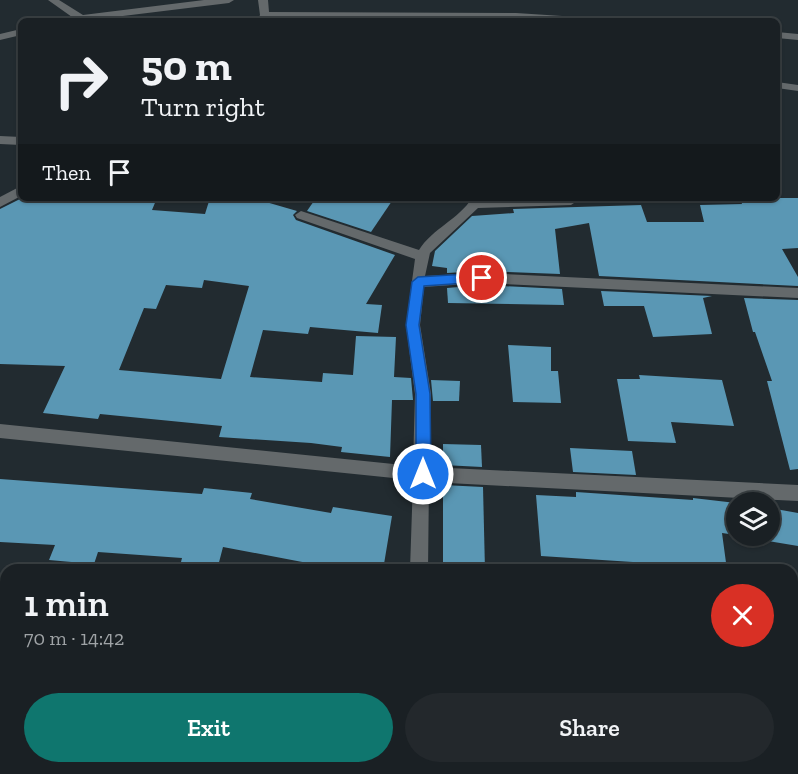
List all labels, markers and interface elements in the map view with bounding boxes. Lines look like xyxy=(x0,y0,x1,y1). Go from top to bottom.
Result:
text: 50 m xyxy=(141,40,232,91)
icon: right xyxy=(42,42,120,120)
text: Turn right xyxy=(141,91,265,123)
icon: arrive xyxy=(103,156,136,189)
text: Then xyxy=(42,159,91,186)
pin xyxy=(456,252,507,303)
icon: arrive xyxy=(465,261,498,294)
position arrow xyxy=(391,442,455,506)
map controls xyxy=(726,492,780,546)
button: layers xyxy=(726,492,780,546)
text: 1 min xyxy=(24,582,109,625)
button: close xyxy=(711,584,774,647)
text: 70 m · 14:42 xyxy=(24,626,124,650)
button: Exit xyxy=(24,693,393,762)
button: Share xyxy=(405,693,774,762)

